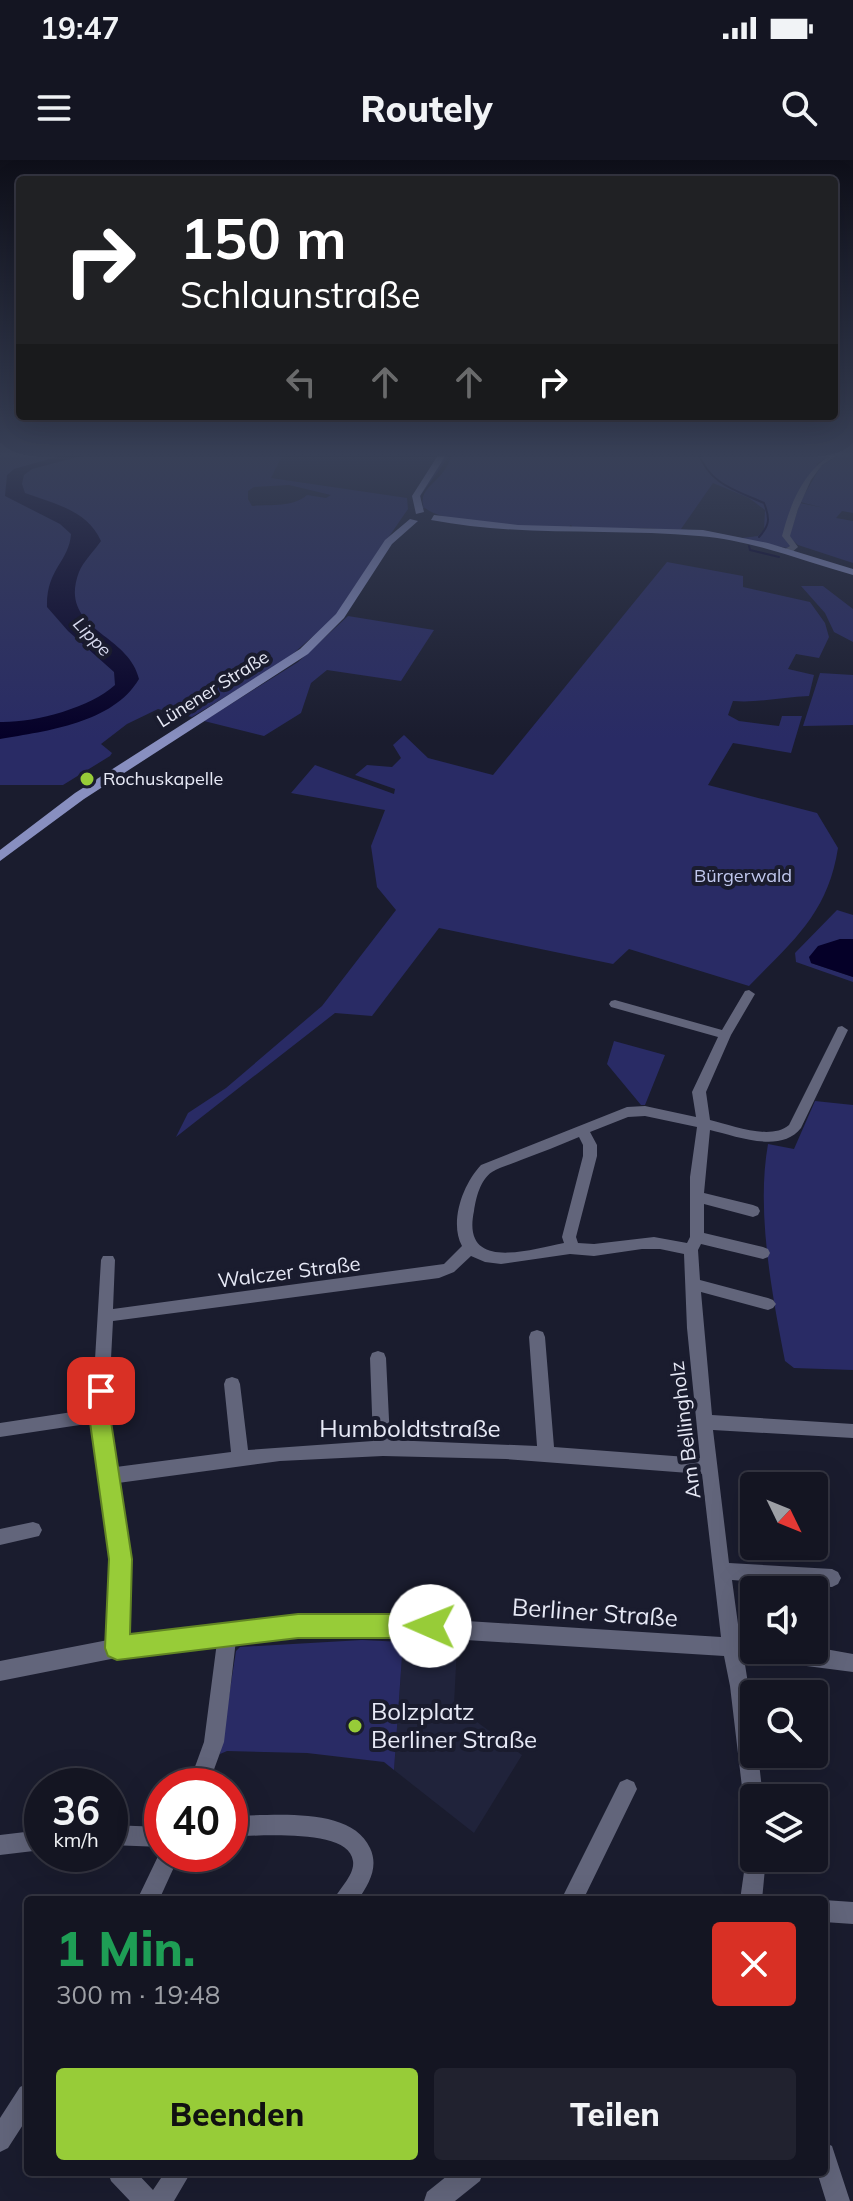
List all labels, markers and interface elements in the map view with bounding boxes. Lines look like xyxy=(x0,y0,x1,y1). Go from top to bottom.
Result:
text: 19:47 xyxy=(40,9,119,47)
icon: menu xyxy=(32,86,76,130)
text: Routely xyxy=(360,86,493,131)
icon: search xyxy=(777,86,821,130)
text: 150 m xyxy=(180,203,347,273)
icon: right xyxy=(48,208,152,312)
text: Schlaunstraße xyxy=(180,272,421,317)
icon: left xyxy=(279,360,323,404)
icon: ahead xyxy=(363,360,407,404)
icon: ahead xyxy=(447,360,491,404)
icon: right xyxy=(531,360,575,404)
water label: Lippe xyxy=(68,612,117,661)
street label: Lünener Straße xyxy=(152,645,273,732)
place label: Rochuskapelle xyxy=(103,767,223,790)
marker: Rochuskapelle xyxy=(78,770,96,788)
park label: Bürgerwald xyxy=(694,864,792,887)
street label: Walczer Straße xyxy=(216,1250,362,1293)
pin xyxy=(67,1357,135,1425)
street label: Am Bellingholz xyxy=(664,1360,705,1500)
icon: arrive xyxy=(79,1369,123,1413)
street label: Humboldtstraße xyxy=(319,1413,501,1443)
north arrow xyxy=(740,1472,828,1560)
map controls xyxy=(740,1472,828,1872)
button: sound xyxy=(740,1576,828,1664)
position arrow xyxy=(388,1584,472,1668)
street label: Berliner Straße xyxy=(511,1591,679,1633)
button: search xyxy=(740,1680,828,1768)
place label: Bolzplatz Berliner Straße xyxy=(371,1696,537,1754)
marker: Bolzplatz Berliner Straße xyxy=(346,1717,364,1735)
speed limit sign: 40 xyxy=(144,1768,248,1872)
button: layers xyxy=(740,1784,828,1872)
text: 36 xyxy=(52,1785,100,1835)
text: km/h xyxy=(53,1827,99,1852)
text: 1 Min. xyxy=(56,1918,196,1978)
button: close xyxy=(712,1922,796,2006)
text: 300 m · 19:48 xyxy=(56,1978,220,2011)
button: Beenden xyxy=(56,2068,418,2160)
button: Teilen xyxy=(434,2068,796,2160)

